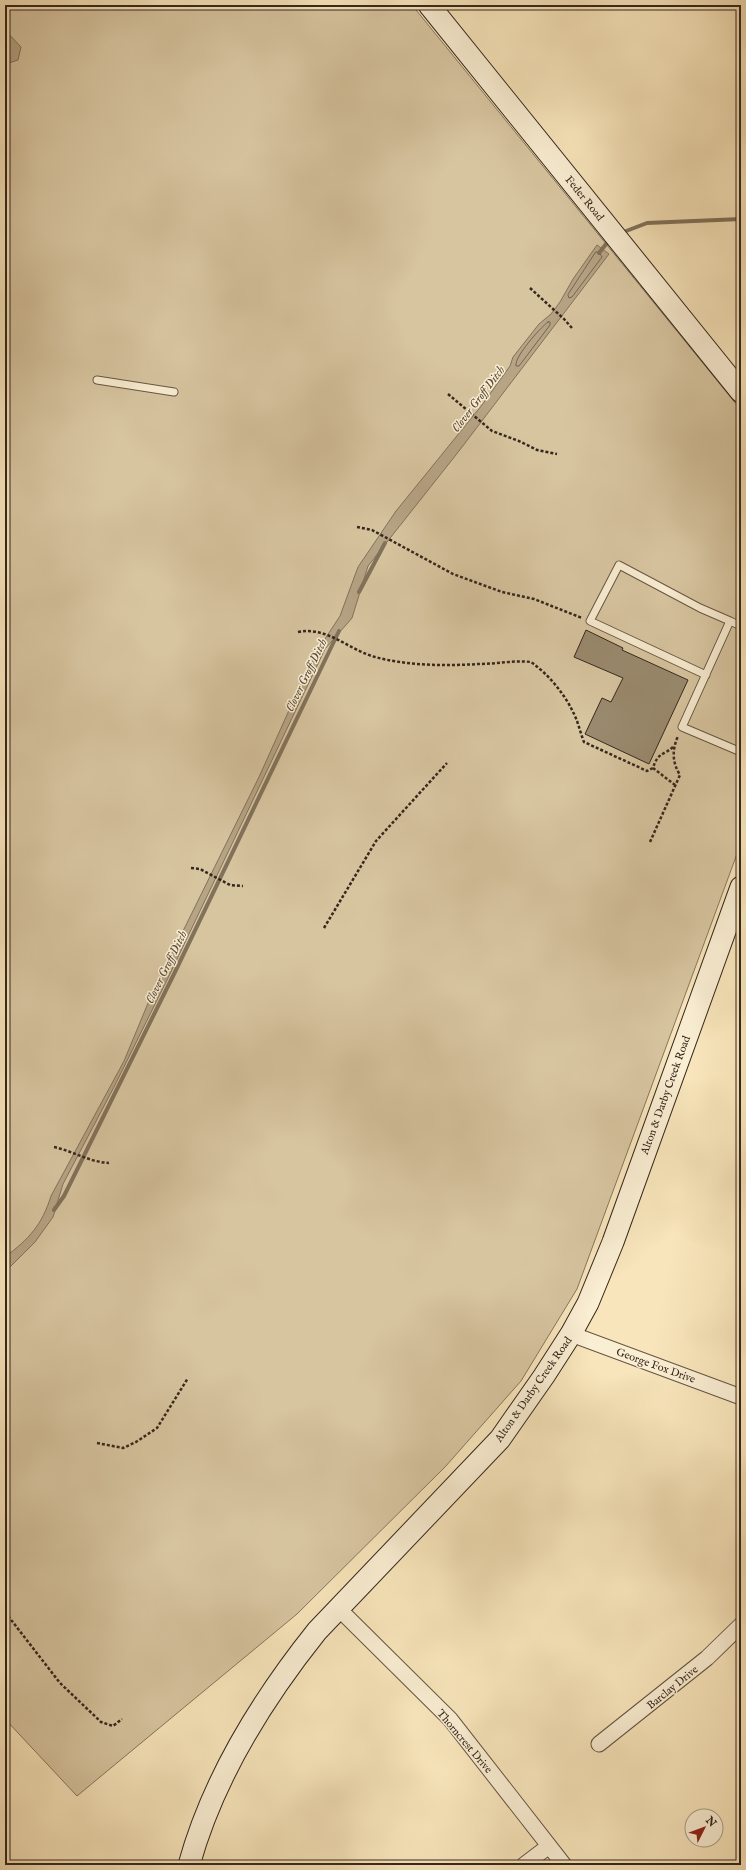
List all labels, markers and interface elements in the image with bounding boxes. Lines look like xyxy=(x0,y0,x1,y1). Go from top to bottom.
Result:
street label: Feder Road xyxy=(562,173,607,224)
water label: Clover Groff Ditch xyxy=(449,363,508,436)
water label: Clover Groff Ditch xyxy=(282,636,331,714)
water label: Clover Groff Ditch xyxy=(142,928,191,1006)
street label: Alton & Darby Creek Road xyxy=(638,1034,694,1158)
street label: Alton & Darby Creek Road xyxy=(492,1334,576,1446)
street label: George Fox Drive xyxy=(614,1345,697,1387)
street label: Barclay Drive xyxy=(644,1663,701,1713)
street label: Thorncrest Drive xyxy=(433,1707,495,1776)
north arrow xyxy=(684,1808,724,1848)
text: N xyxy=(702,1813,719,1831)

